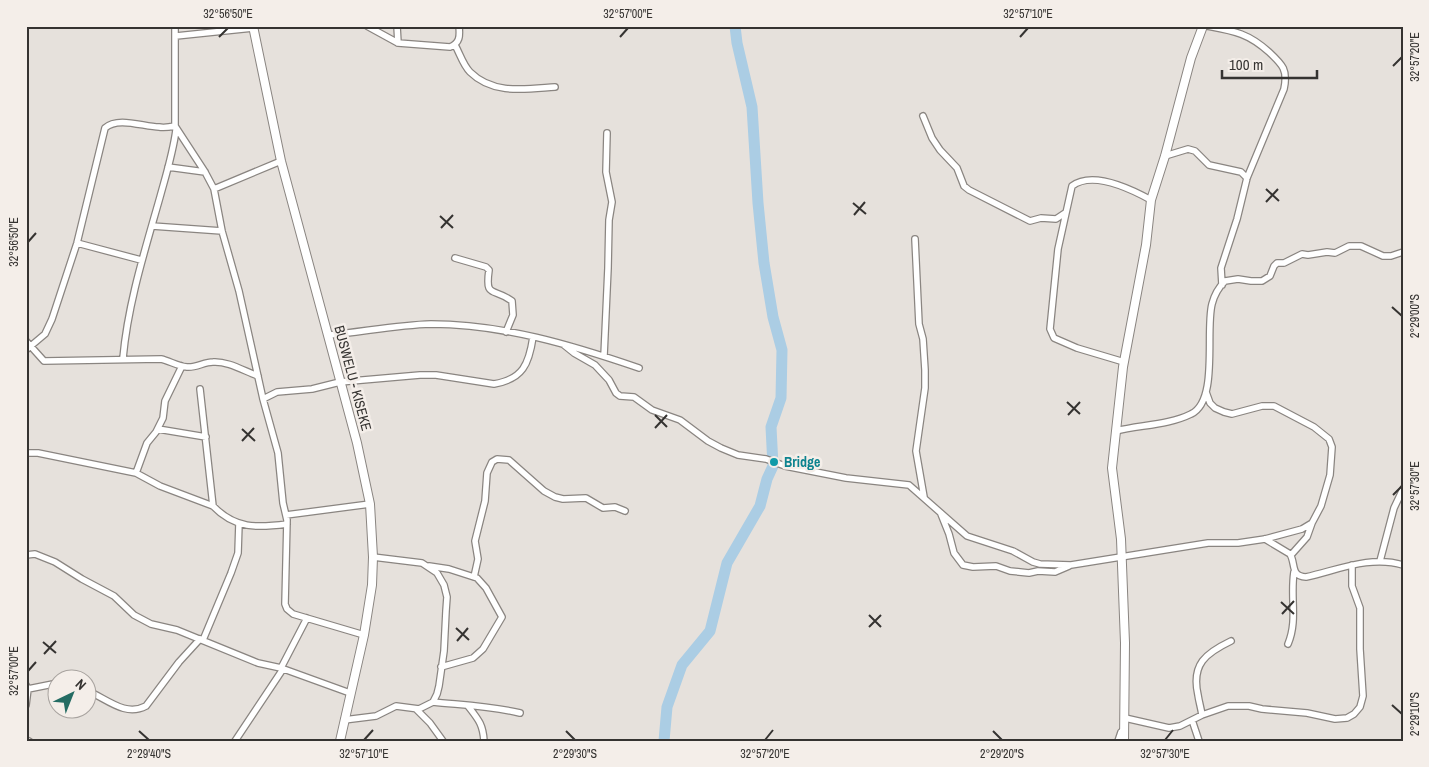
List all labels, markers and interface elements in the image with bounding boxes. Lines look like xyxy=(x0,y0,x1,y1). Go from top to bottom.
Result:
text: 32°56'50"E xyxy=(203,6,253,22)
text: 32°57'00"E xyxy=(603,6,653,22)
text: 32°57'10"E xyxy=(1003,6,1053,22)
text: 32°57'20"E xyxy=(1407,32,1423,82)
scale bar xyxy=(1222,48,1316,80)
text: 100 m xyxy=(1229,54,1263,75)
text: 32°56'50"E xyxy=(6,217,22,267)
text: 2°29'00"S xyxy=(1407,294,1423,338)
street label: BUSWELU - KISEKE xyxy=(330,323,376,433)
place label: Bridge xyxy=(784,453,820,471)
marker: Bridge xyxy=(768,456,780,468)
text: 32°57'30"E xyxy=(1407,461,1423,511)
text: 32°57'00"E xyxy=(6,646,22,696)
north arrow xyxy=(48,670,98,720)
text: N xyxy=(72,675,90,694)
text: 2°29'10"S xyxy=(1407,692,1423,736)
text: 2°29'40"S xyxy=(127,746,171,762)
text: 32°57'10"E xyxy=(339,746,389,762)
text: 2°29'30"S xyxy=(553,746,597,762)
text: 32°57'20"E xyxy=(740,746,790,762)
text: 2°29'20"S xyxy=(980,746,1024,762)
text: 32°57'30"E xyxy=(1140,746,1190,762)

